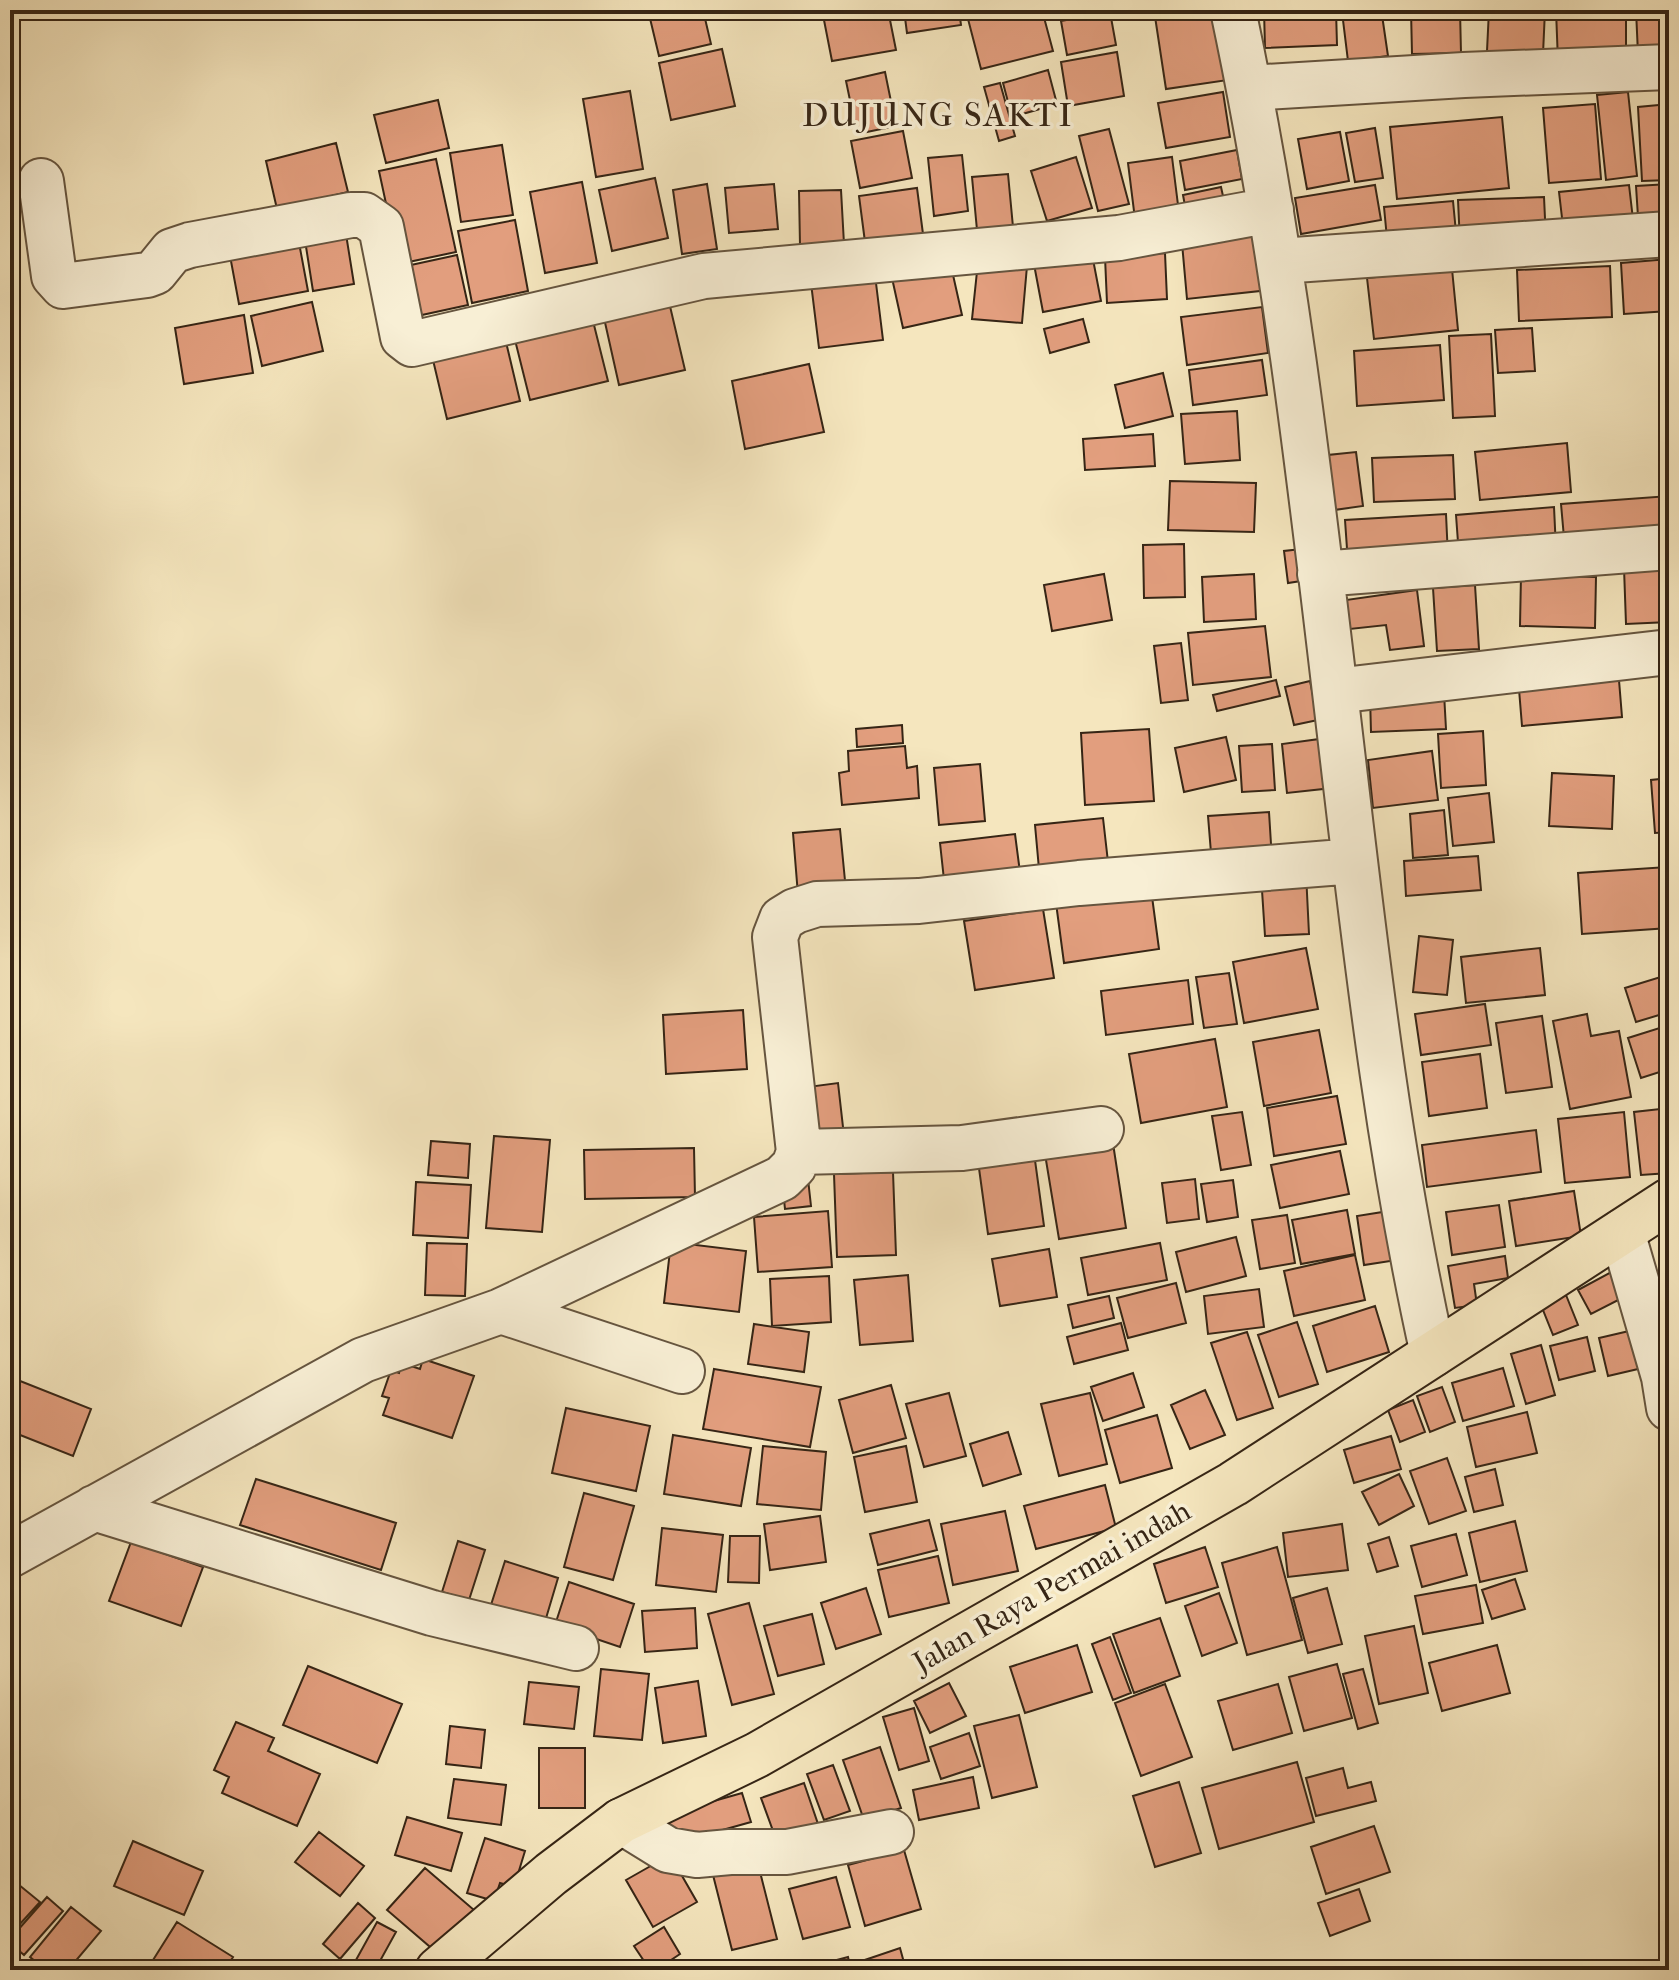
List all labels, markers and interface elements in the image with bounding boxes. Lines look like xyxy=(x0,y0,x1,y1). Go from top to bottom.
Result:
district label: DUJUNG SAKTI xyxy=(802,95,1074,135)
street label: Jalan Raya Permai indah xyxy=(905,1493,1197,1682)

